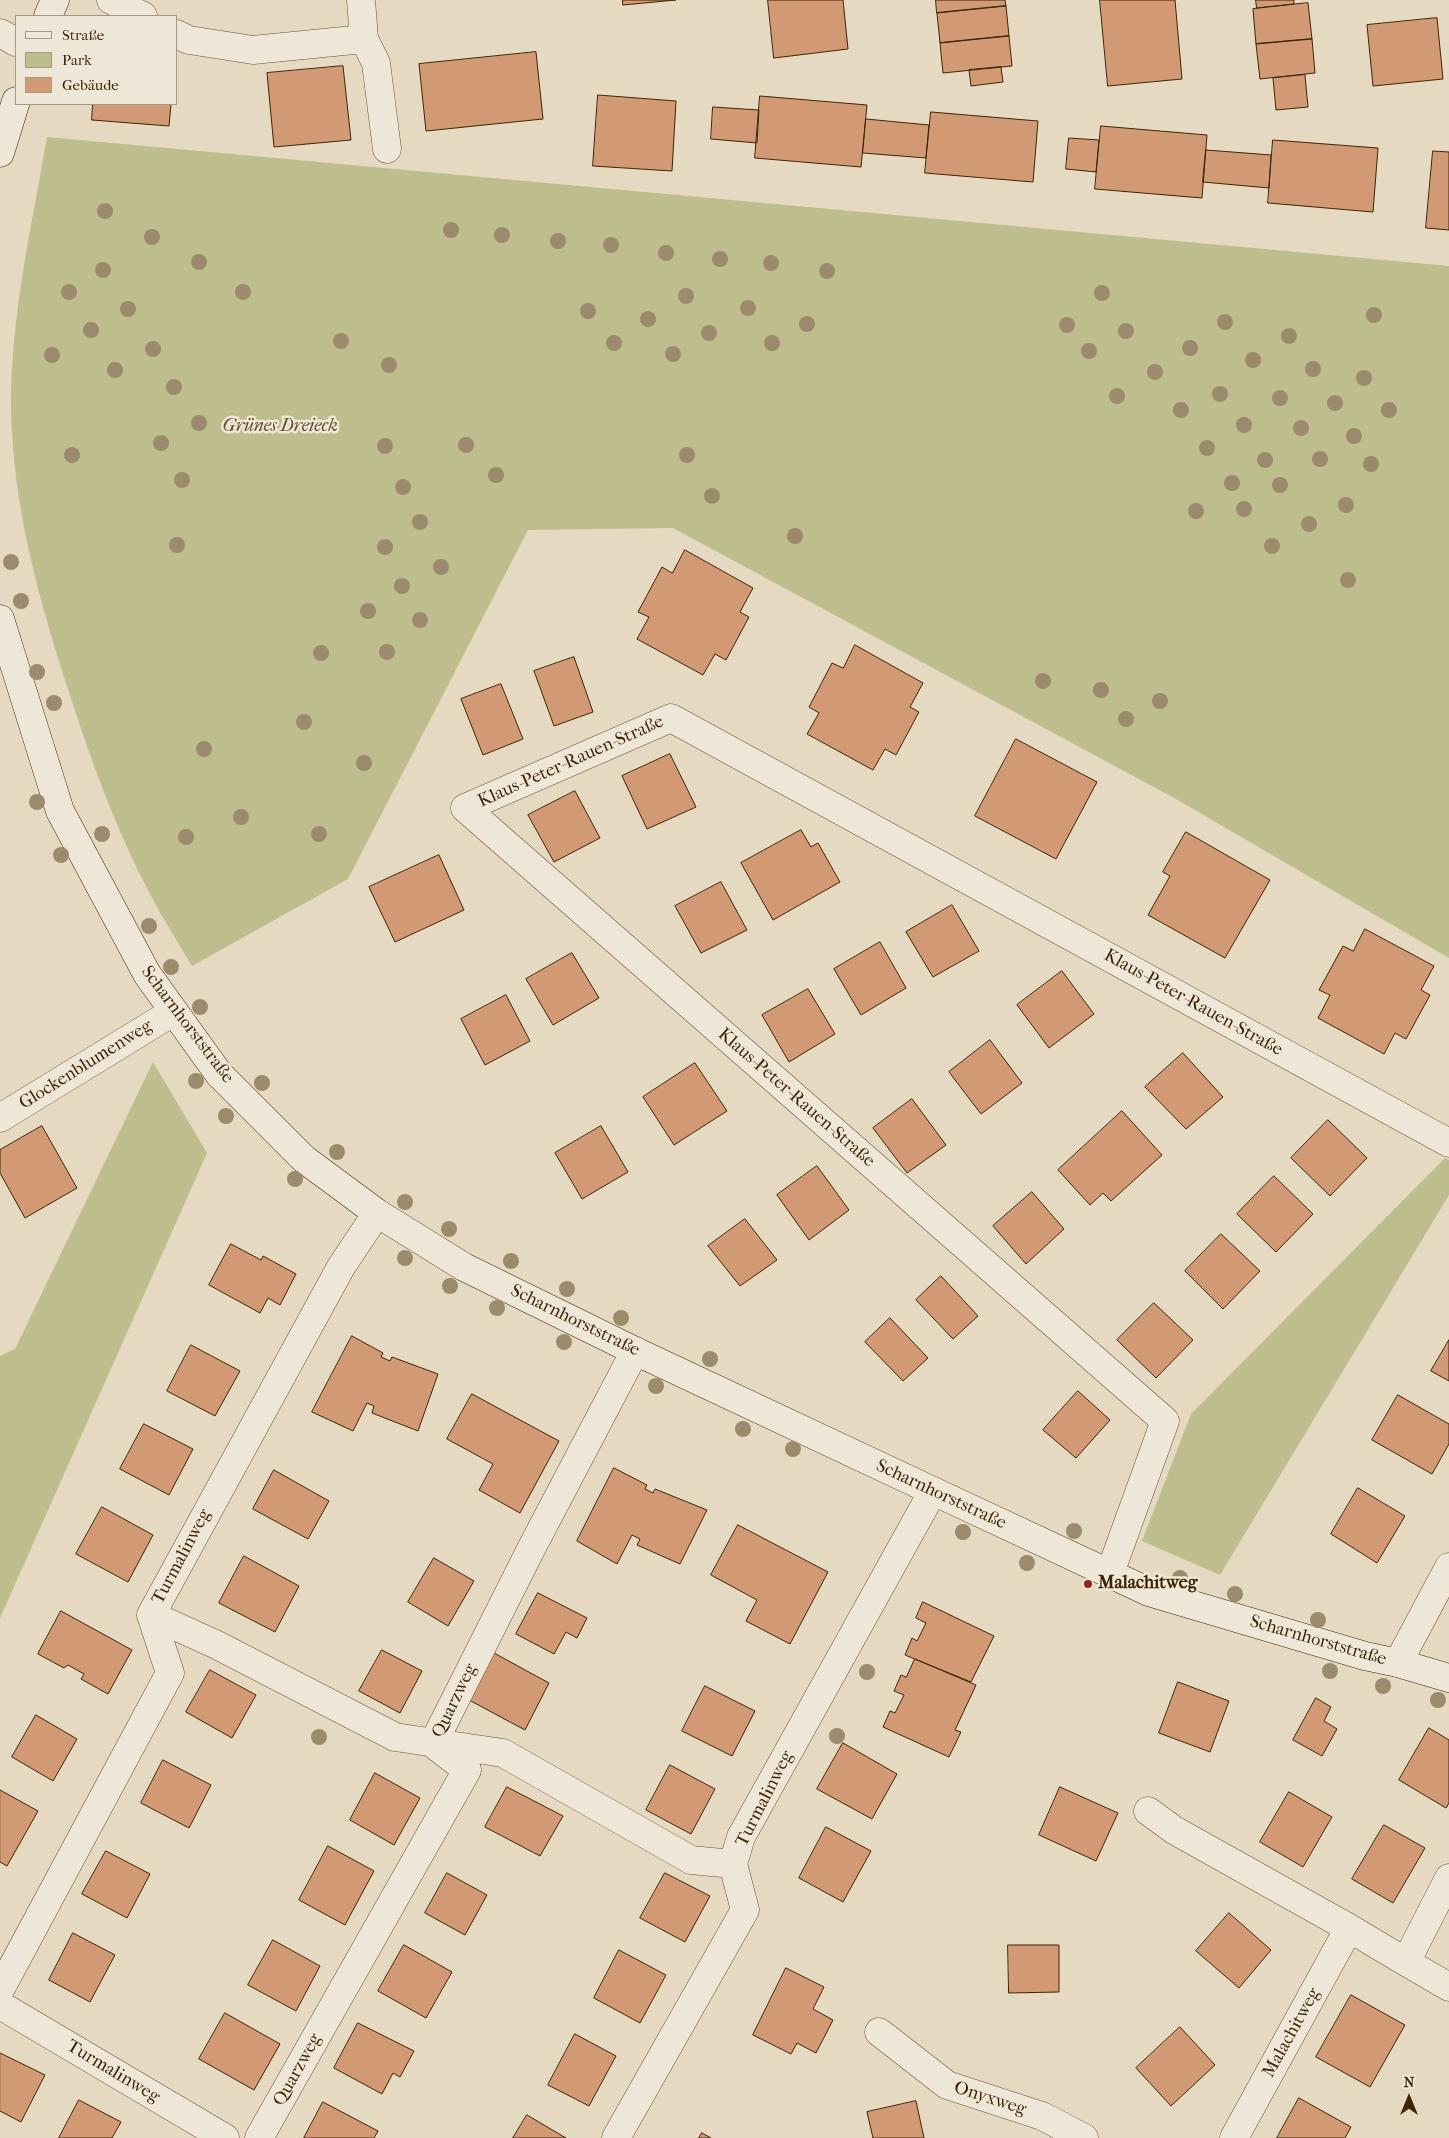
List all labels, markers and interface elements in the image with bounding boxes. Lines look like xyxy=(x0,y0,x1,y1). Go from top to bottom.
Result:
legend xyxy=(15,15,178,105)
text: Straße xyxy=(62,26,104,44)
text: Park xyxy=(62,51,92,69)
text: Gebäude xyxy=(62,76,119,94)
park label: Grünes Dreieck xyxy=(222,416,338,438)
street label: Klaus-Peter-Rauen-Straße xyxy=(475,711,667,813)
street label: Klaus-Peter-Rauen-Straße xyxy=(1100,945,1286,1061)
street label: Scharnhorststraße xyxy=(136,962,238,1088)
street label: Glockenblumenweg xyxy=(16,1015,156,1115)
street label: Klaus-Peter-Rauen-Straße xyxy=(713,1024,879,1172)
street label: Scharnhorststraße xyxy=(507,1280,643,1362)
street label: Scharnhorststraße xyxy=(872,1455,1010,1535)
street label: Turmalinweg xyxy=(148,1506,216,1608)
place label: Malachitweg xyxy=(1098,1573,1197,1595)
marker: Malachitweg xyxy=(1082,1578,1094,1590)
street label: Scharnhorststraße xyxy=(1247,1611,1389,1671)
street label: Quarzweg xyxy=(428,1660,482,1742)
street label: Turmalinweg xyxy=(732,1747,798,1851)
street label: Malachitweg xyxy=(1258,1984,1326,2082)
street label: Quarzweg xyxy=(269,2030,327,2110)
street label: Turmalinweg xyxy=(63,2036,163,2108)
north arrow xyxy=(1384,2073,1434,2123)
text: N xyxy=(1404,2074,1414,2091)
street label: Onyxweg xyxy=(951,2077,1029,2121)

